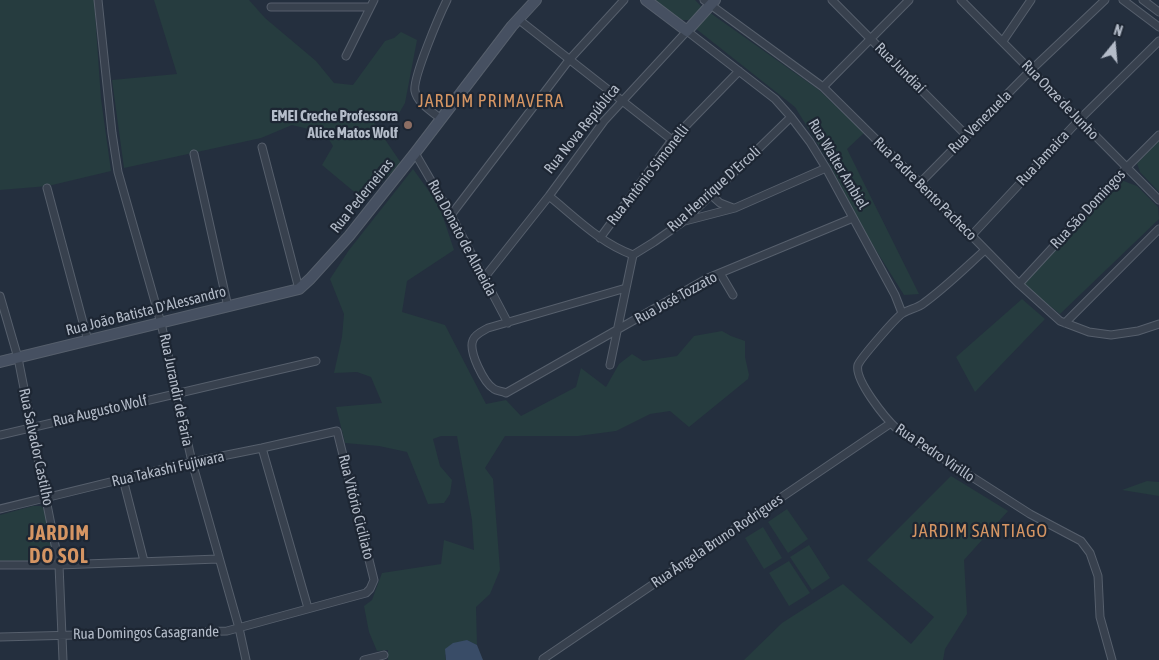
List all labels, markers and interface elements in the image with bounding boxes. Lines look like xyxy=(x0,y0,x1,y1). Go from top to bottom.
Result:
north arrow xyxy=(1089,20,1139,70)
text: N xyxy=(1112,22,1125,40)
street label: Rua Jundiaí xyxy=(871,39,929,97)
street label: Rua Onze de Junho xyxy=(1018,57,1102,143)
street label: Rua Nova República xyxy=(540,80,624,178)
street label: Rua Venezuela xyxy=(945,87,1015,157)
district label: JARDIM PRIMAVERA xyxy=(416,90,566,112)
place label: EMEI Creche Professora Alice Matos Wolf xyxy=(271,107,398,142)
street label: Rua Walter Ambiel xyxy=(804,116,872,212)
marker: EMEI Creche Professora Alice Matos Wolf xyxy=(402,119,414,131)
street label: Rua Antônio Simonelli xyxy=(603,121,693,229)
street label: Rua Jamaica xyxy=(1013,127,1073,189)
street label: Rua Padre Bento Pacheco xyxy=(870,134,980,244)
street label: Rua Henrique D'Ercoli xyxy=(664,142,764,236)
street label: Rua Pederneiras xyxy=(327,155,397,237)
street label: Rua São Domingos xyxy=(1047,166,1129,252)
street label: Rua Donato de Almeida xyxy=(424,177,500,299)
street label: Rua José Tozzato xyxy=(632,268,720,328)
street label: Rua João Batista D'Alessandro xyxy=(64,282,228,340)
street label: Rua Jurandir de Faria xyxy=(155,332,197,448)
street label: Rua Salvador Castilho xyxy=(15,387,57,507)
street label: Rua Augusto Wolf xyxy=(51,391,149,431)
street label: Rua Pedro Virillo xyxy=(892,420,978,486)
street label: Rua Takashi Fujiwara xyxy=(110,447,226,491)
street label: Rua Vitório Ciciliato xyxy=(334,453,378,561)
street label: Rua Ângela Bruno Rodrigues xyxy=(648,490,786,592)
district label: JARDIM SANTIAGO xyxy=(910,520,1050,542)
district label: JARDIM DO SOL xyxy=(27,522,91,569)
street label: Rua Domingos Casagrande xyxy=(73,623,219,643)

